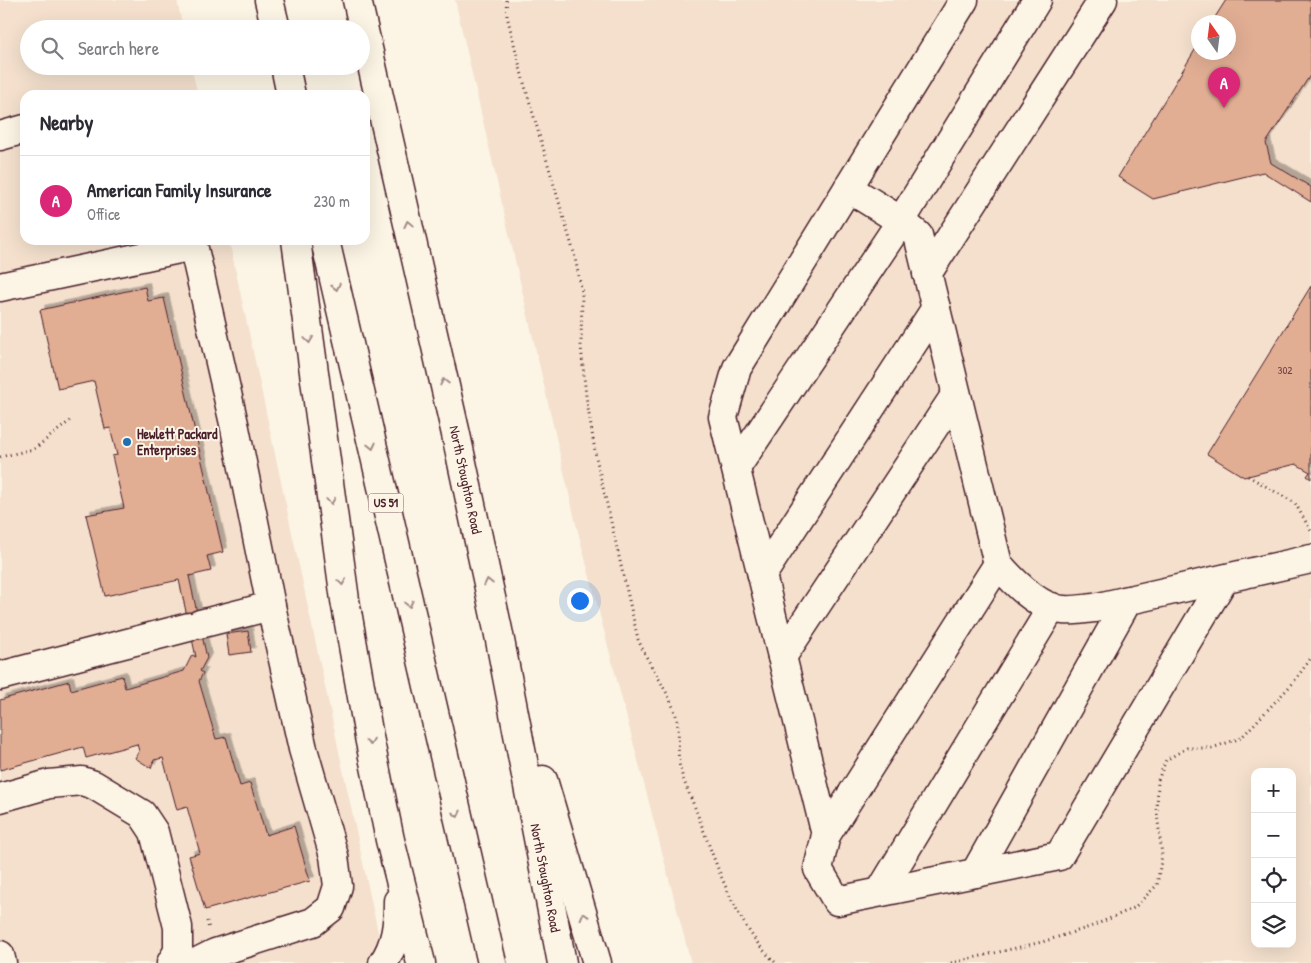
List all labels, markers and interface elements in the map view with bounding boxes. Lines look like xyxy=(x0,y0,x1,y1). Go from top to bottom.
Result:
north arrow xyxy=(1191,15,1236,60)
search box xyxy=(20,20,370,75)
icon: search xyxy=(38,34,66,62)
text: Search here xyxy=(78,35,159,61)
pin: A xyxy=(1208,67,1240,108)
text: Nearby xyxy=(40,108,93,137)
text: American Family Insurance xyxy=(87,177,272,203)
text: A xyxy=(52,190,60,212)
text: 230 m xyxy=(314,190,350,212)
text: Office xyxy=(87,203,120,225)
one-way arrow xyxy=(403,219,414,228)
one-way arrow xyxy=(330,283,341,292)
one-way arrow xyxy=(303,337,314,345)
house number: 302 xyxy=(1277,363,1293,377)
one-way arrow xyxy=(439,378,450,387)
place label: Hewlett Packard Enterprises xyxy=(137,424,218,461)
street label: North Stoughton Road xyxy=(445,424,487,536)
marker: Hewlett Packard Enterprises xyxy=(121,436,133,448)
one-way arrow xyxy=(366,441,377,450)
road number: US 51 xyxy=(368,493,404,512)
one-way arrow xyxy=(325,498,336,506)
one-way arrow xyxy=(337,578,347,586)
one-way arrow xyxy=(483,578,494,587)
your location xyxy=(567,588,593,614)
one-way arrow xyxy=(403,600,414,609)
one-way arrow xyxy=(364,738,374,747)
map controls xyxy=(1251,768,1296,948)
button: + xyxy=(1251,768,1296,813)
one-way arrow xyxy=(451,810,462,819)
button: − xyxy=(1251,813,1296,858)
street label: North Stoughton Road xyxy=(526,822,566,934)
button: locate xyxy=(1251,858,1296,903)
button: layers xyxy=(1251,903,1296,948)
one-way arrow xyxy=(579,913,589,921)

